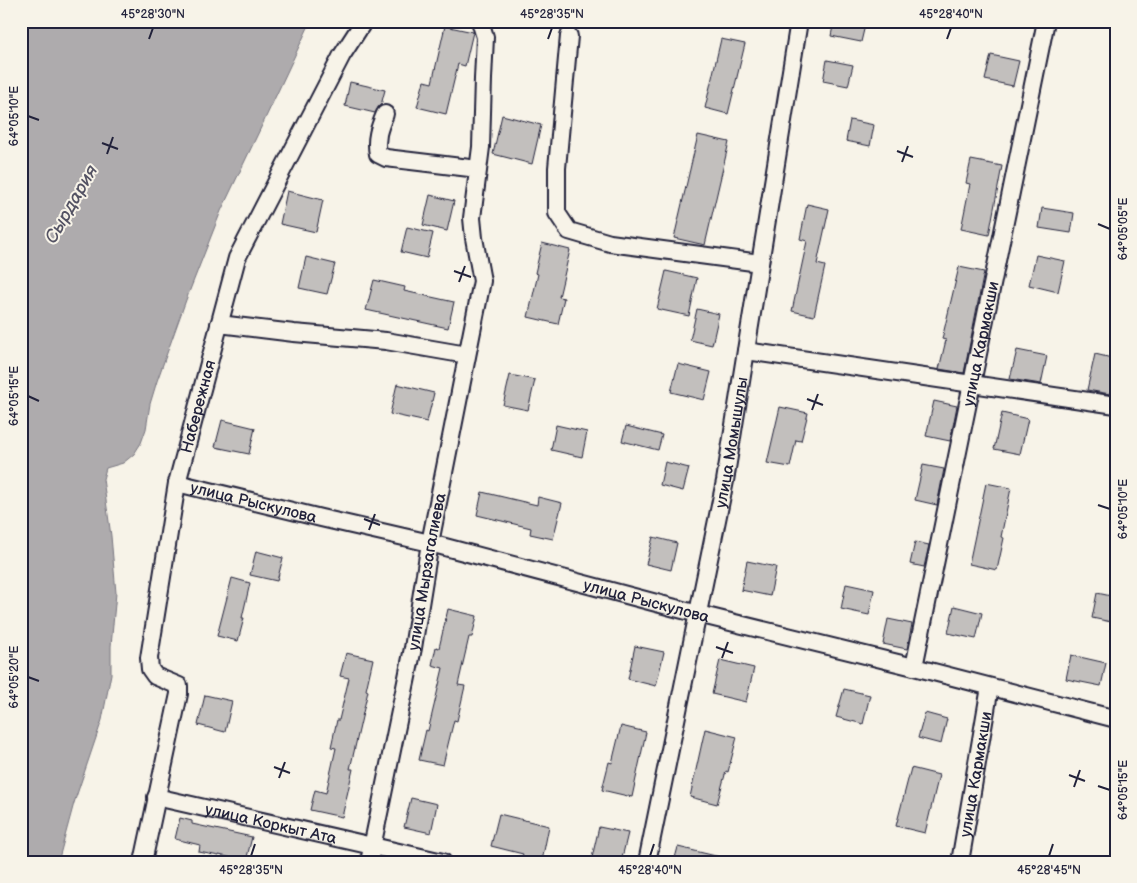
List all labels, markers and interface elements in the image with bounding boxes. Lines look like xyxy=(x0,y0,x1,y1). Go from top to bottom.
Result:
text: 45°28'30"N xyxy=(121,7,185,22)
text: 45°28'35"N xyxy=(520,7,584,22)
text: 45°28'40"N xyxy=(919,7,983,22)
text: 64°05'10"E xyxy=(7,86,22,146)
water label: Сырдария xyxy=(41,161,102,247)
text: 64°05'05"E xyxy=(1116,198,1131,260)
street label: улица Кармакши xyxy=(959,280,1004,408)
street label: Набережная xyxy=(177,358,220,455)
text: 64°05'15"E xyxy=(7,366,22,426)
street label: улица Момышулы xyxy=(712,376,753,510)
street label: улица Рыскулова xyxy=(188,479,319,528)
text: 64°05'10"E xyxy=(1116,479,1131,539)
street label: улица Мырзагалиева xyxy=(405,491,451,652)
street label: улица Рыскулова xyxy=(581,576,712,628)
text: 64°05'20"E xyxy=(7,645,22,708)
street label: улица Кармакши xyxy=(956,710,997,839)
text: 64°05'15"E xyxy=(1116,760,1131,820)
street label: улица Коркыт Ата xyxy=(203,800,339,849)
text: 45°28'35"N xyxy=(219,863,283,878)
text: 45°28'40"N xyxy=(618,863,682,878)
text: 45°28'45"N xyxy=(1017,863,1081,878)

